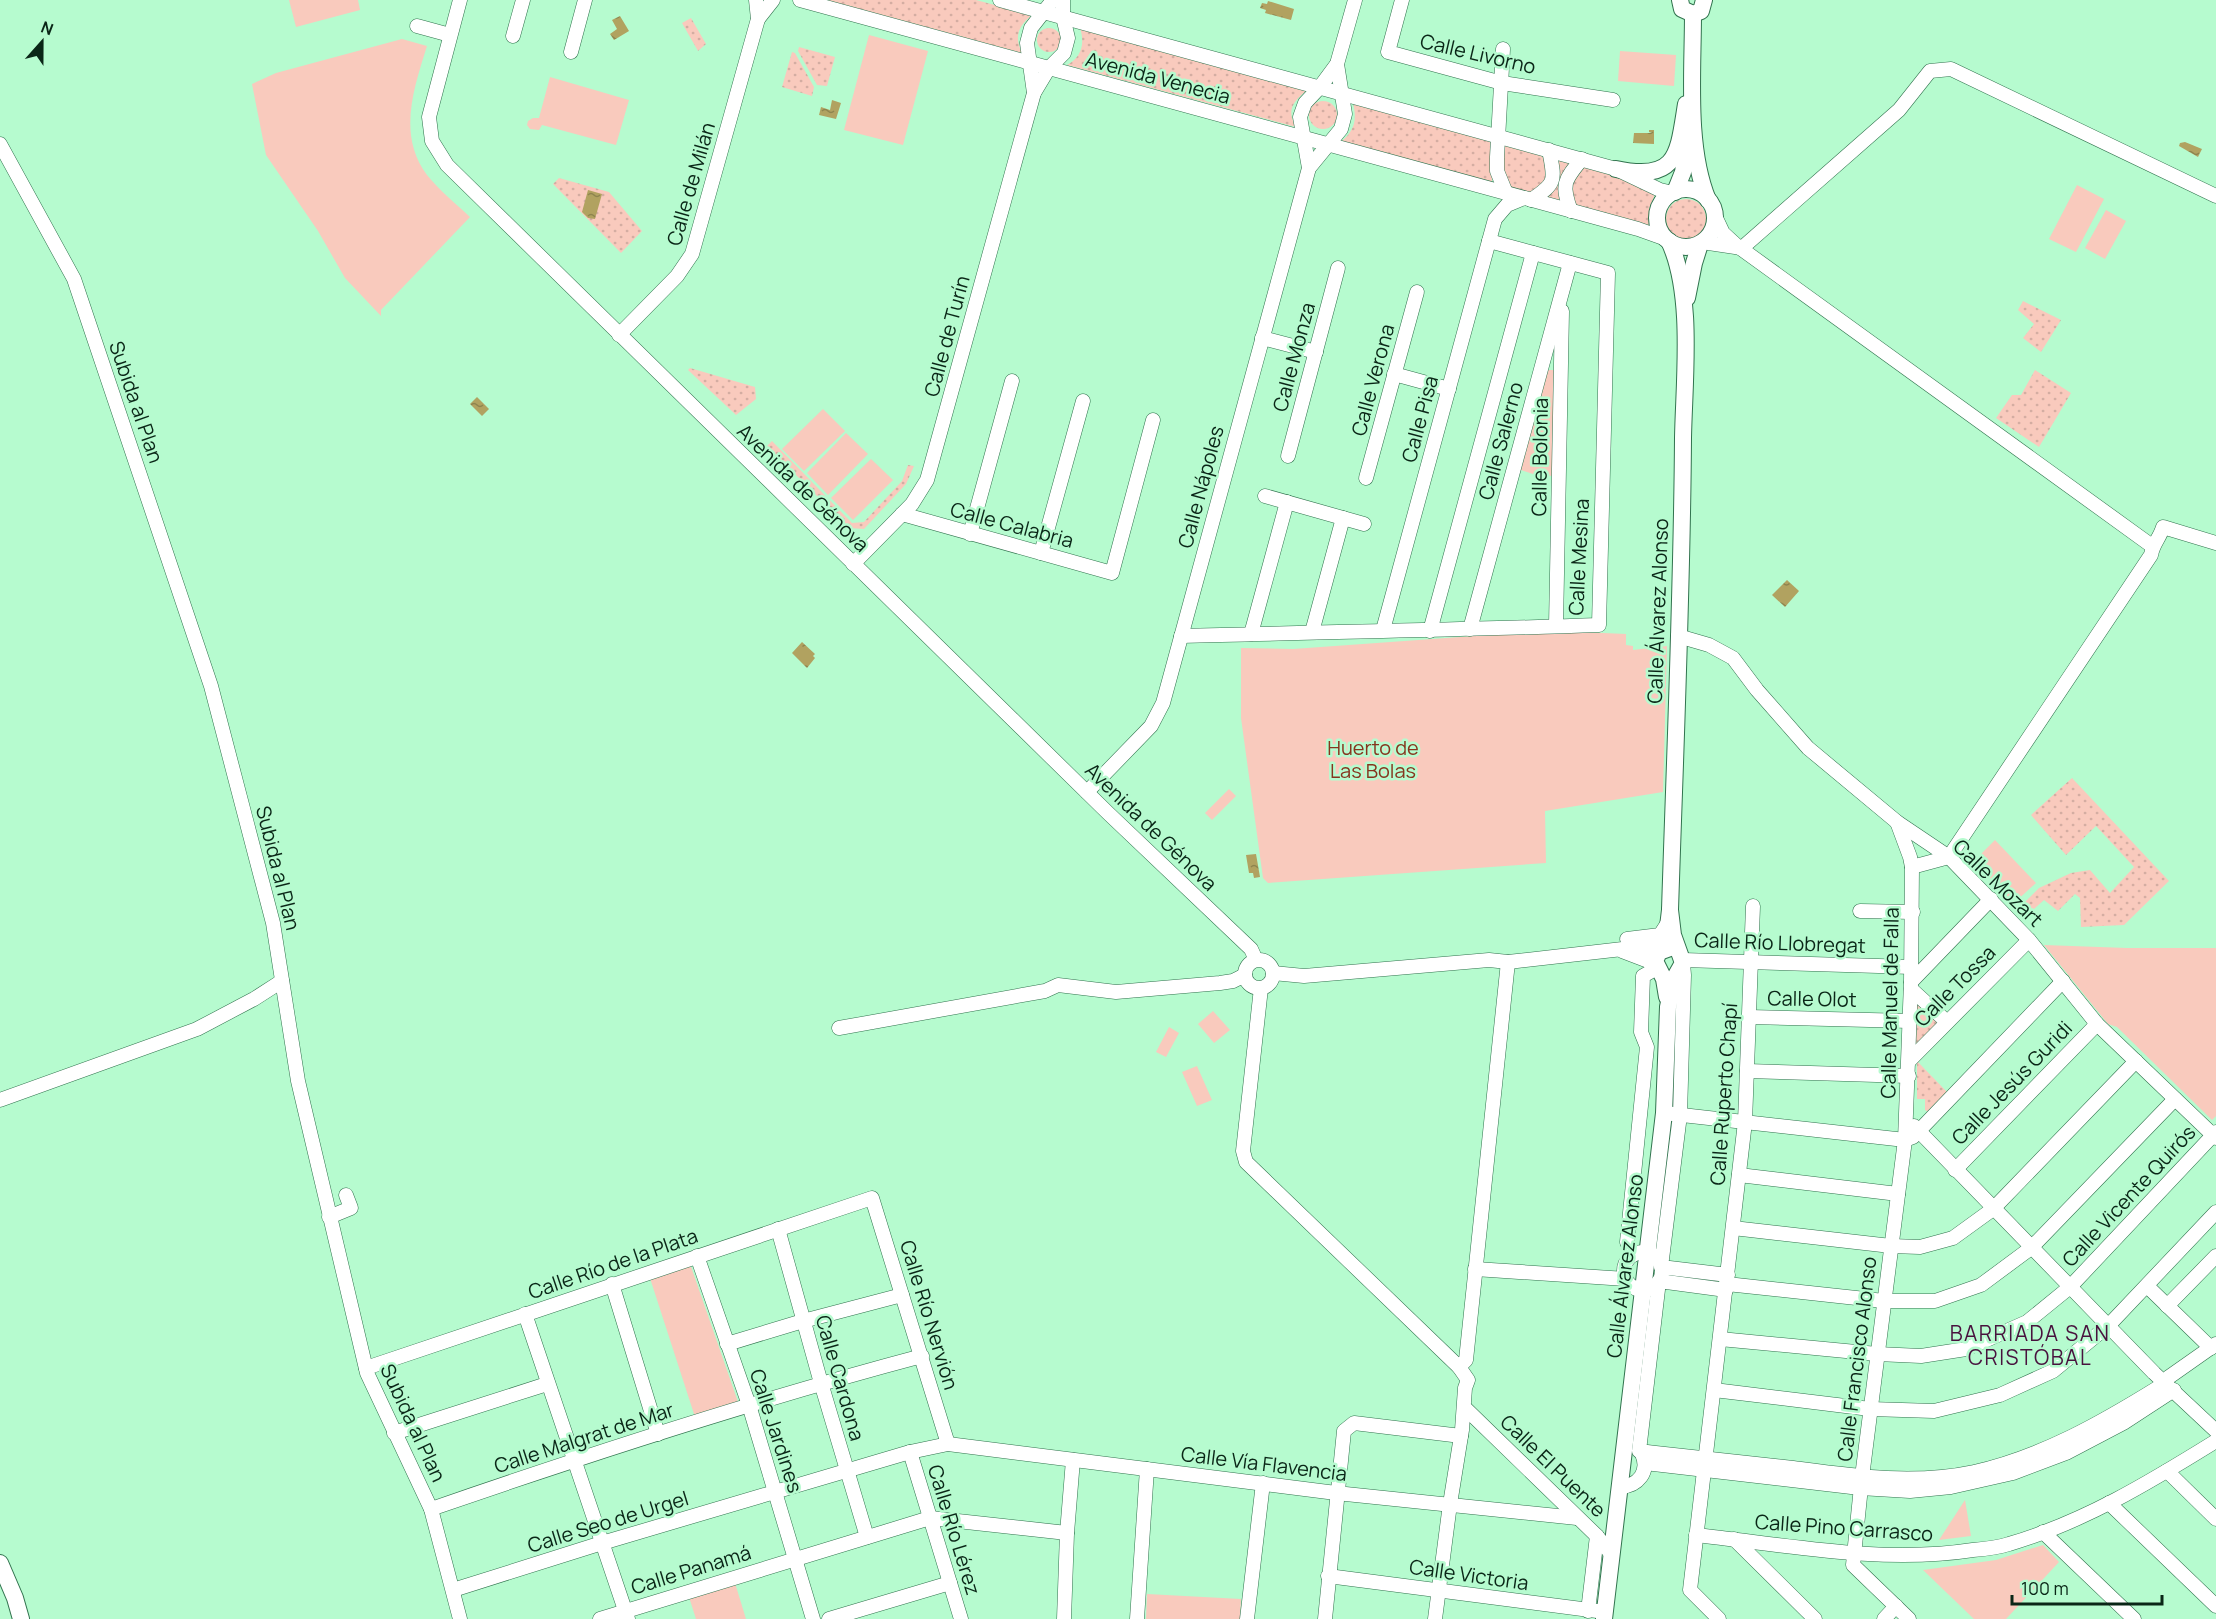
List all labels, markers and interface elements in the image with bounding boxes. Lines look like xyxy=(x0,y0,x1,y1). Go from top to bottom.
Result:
north arrow xyxy=(12,12,72,72)
text: N xyxy=(38,16,57,40)
street label: Calle Livorno xyxy=(1418,27,1539,80)
street label: Avenida Venecia xyxy=(1083,45,1234,110)
street label: Calle de Milán xyxy=(660,119,721,249)
street label: Calle de Turín xyxy=(917,272,976,400)
street label: Calle Monza xyxy=(1266,299,1321,414)
street label: Calle Verona xyxy=(1345,321,1400,439)
street label: Subida al Plan xyxy=(103,337,170,466)
street label: Calle Pisa xyxy=(1395,372,1444,465)
street label: Calle Salerno xyxy=(1472,379,1529,503)
street label: Calle Bolonia xyxy=(1525,397,1554,517)
street label: Avenida de Génova xyxy=(732,418,875,558)
street label: Calle Nápoles xyxy=(1171,423,1230,551)
street label: Calle Calabria xyxy=(948,495,1077,554)
street label: Calle Mesina xyxy=(1562,498,1595,616)
street label: Calle Álvarez Alonso xyxy=(1641,518,1674,704)
park label: Huerto de Las Bolas xyxy=(1327,734,1419,784)
street label: Avenida de Génova xyxy=(1080,757,1223,897)
street label: Subida al Plan xyxy=(250,803,307,933)
street label: Calle Mozart xyxy=(1948,833,2049,932)
street label: Calle Manuel de Falla xyxy=(1874,907,1905,1099)
street label: Calle Río Llobregat xyxy=(1694,926,1866,959)
street label: Calle Tossa xyxy=(1908,939,2001,1032)
street label: Calle Olot xyxy=(1767,984,1857,1013)
street label: Calle Ruperto Chapí xyxy=(1704,1001,1743,1186)
street label: Calle Jesús Guridi xyxy=(1945,1015,2078,1151)
street label: Calle Vicente Quirós xyxy=(2056,1119,2201,1272)
street label: Calle Álvarez Alonso xyxy=(1600,1172,1649,1359)
street label: Calle Río de la Plata xyxy=(524,1222,701,1305)
street label: Calle Río Nervión xyxy=(894,1237,965,1393)
street label: Calle Francisco Alonso xyxy=(1831,1255,1882,1463)
street label: Calle Cardona xyxy=(810,1312,871,1444)
district label: BARRIADA SAN CRISTÓBAL xyxy=(1950,1319,2110,1371)
street label: Subida al Plan xyxy=(374,1359,453,1486)
street label: Calle Jardines xyxy=(744,1366,809,1496)
street label: Calle Malgrat de Mar xyxy=(491,1396,677,1479)
street label: Calle El Puente xyxy=(1495,1408,1612,1523)
street label: Calle Vía Flavencia xyxy=(1180,1440,1349,1487)
street label: Calle Río Lérez xyxy=(922,1461,987,1598)
street label: Calle Seo de Urgel xyxy=(524,1484,692,1559)
street label: Calle Pino Carrasco xyxy=(1754,1508,1934,1547)
street label: Calle Panamá xyxy=(628,1538,754,1601)
street label: Calle Victoria xyxy=(1408,1553,1531,1596)
scale bar xyxy=(2012,1568,2162,1606)
text: 100 m xyxy=(2021,1576,2069,1600)

